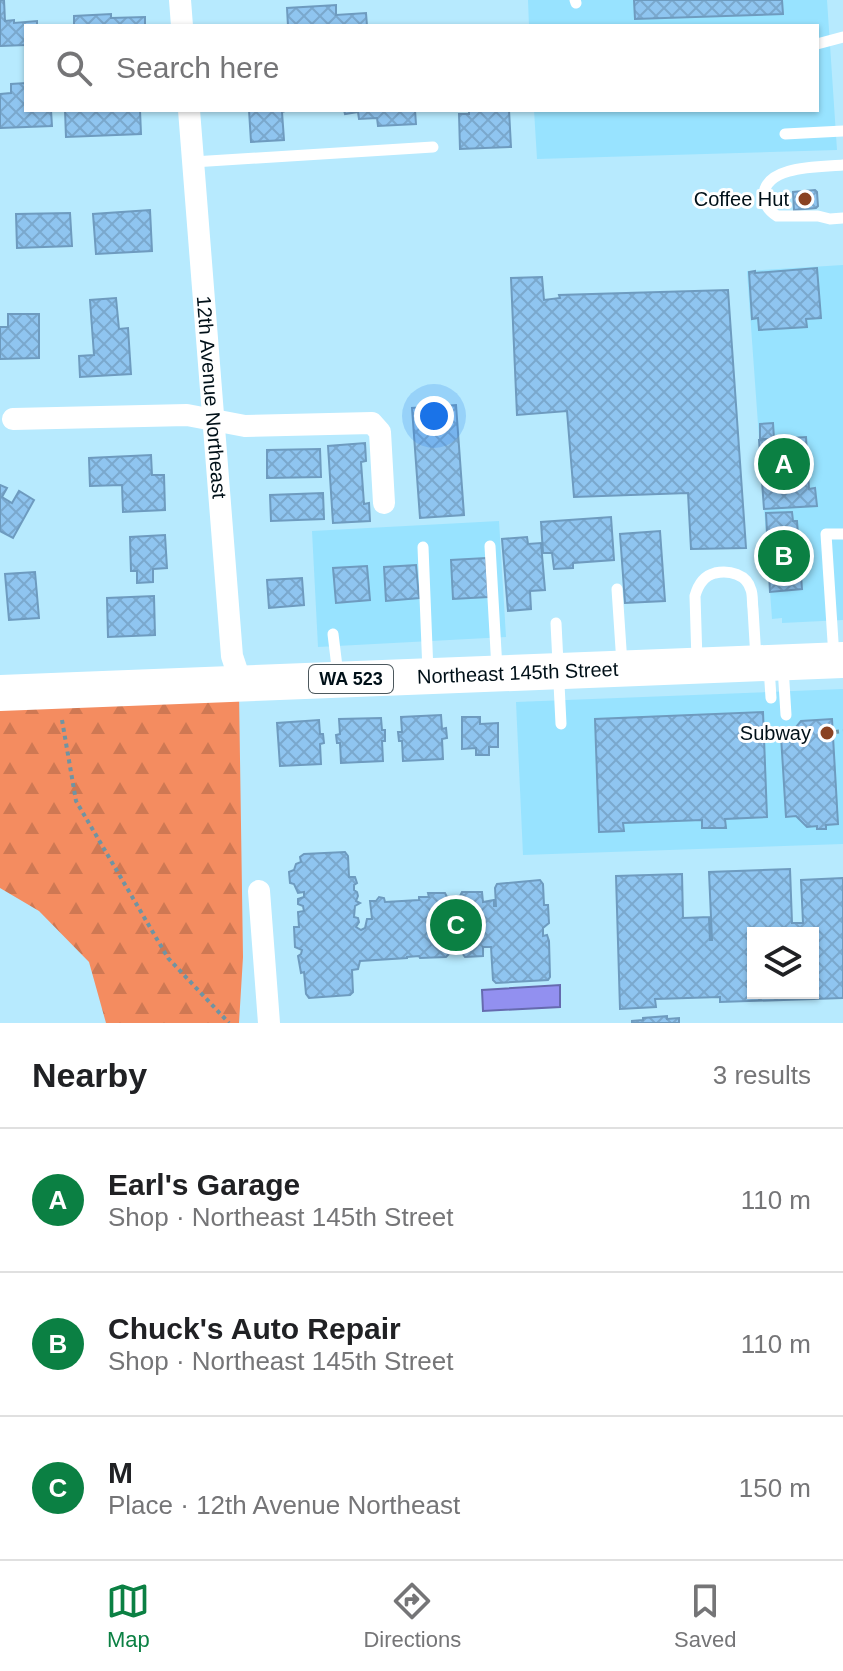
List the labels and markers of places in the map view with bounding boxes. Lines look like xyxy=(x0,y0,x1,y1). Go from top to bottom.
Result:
place label: Coffee Hut xyxy=(694,188,789,210)
marker: Coffee Hut xyxy=(796,190,814,208)
pin: A xyxy=(758,434,810,494)
pin: B xyxy=(758,526,810,586)
place label: Subway xyxy=(740,722,811,744)
marker: Subway xyxy=(818,724,836,742)
pin: C xyxy=(430,895,482,955)

